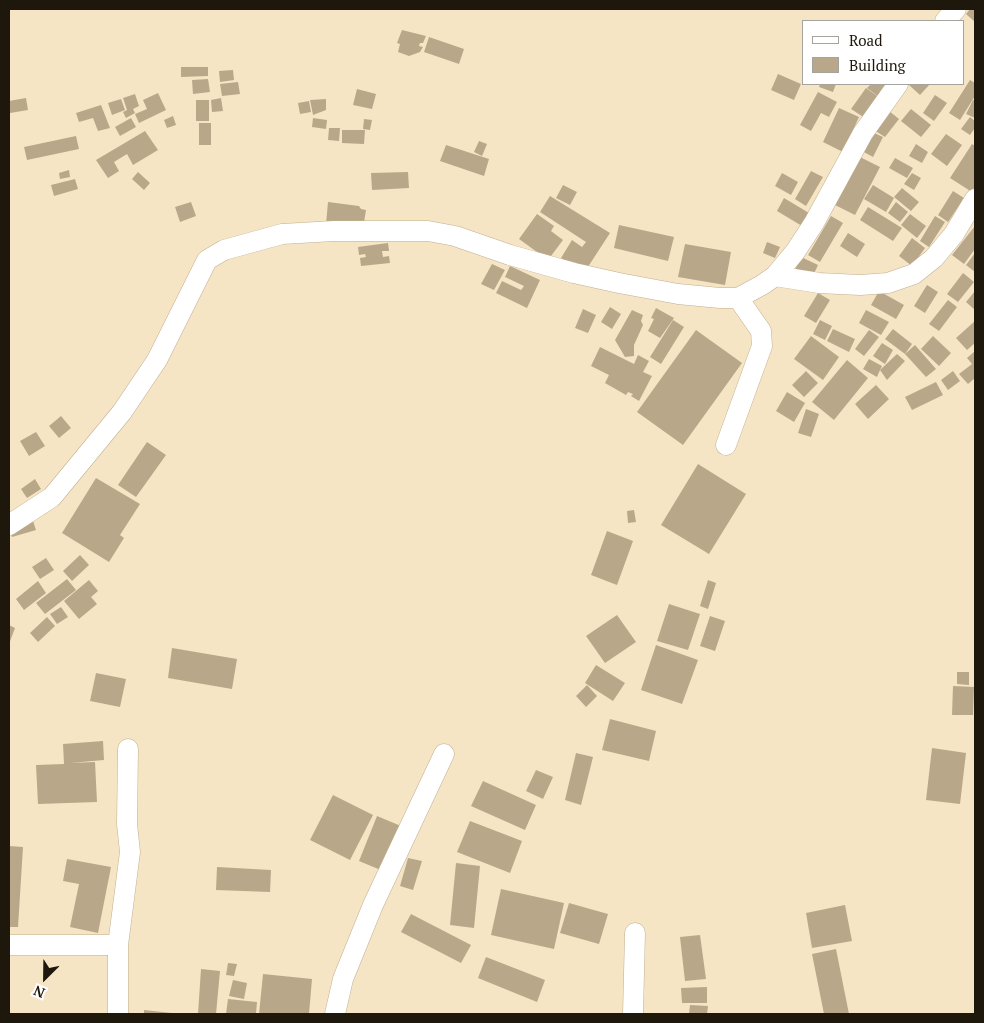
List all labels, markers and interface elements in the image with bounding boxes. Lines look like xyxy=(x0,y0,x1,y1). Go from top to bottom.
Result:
legend xyxy=(802,20,964,85)
text: Road xyxy=(849,30,882,50)
text: Building xyxy=(849,55,906,75)
north arrow xyxy=(20,953,70,1003)
text: N xyxy=(30,981,48,1003)

